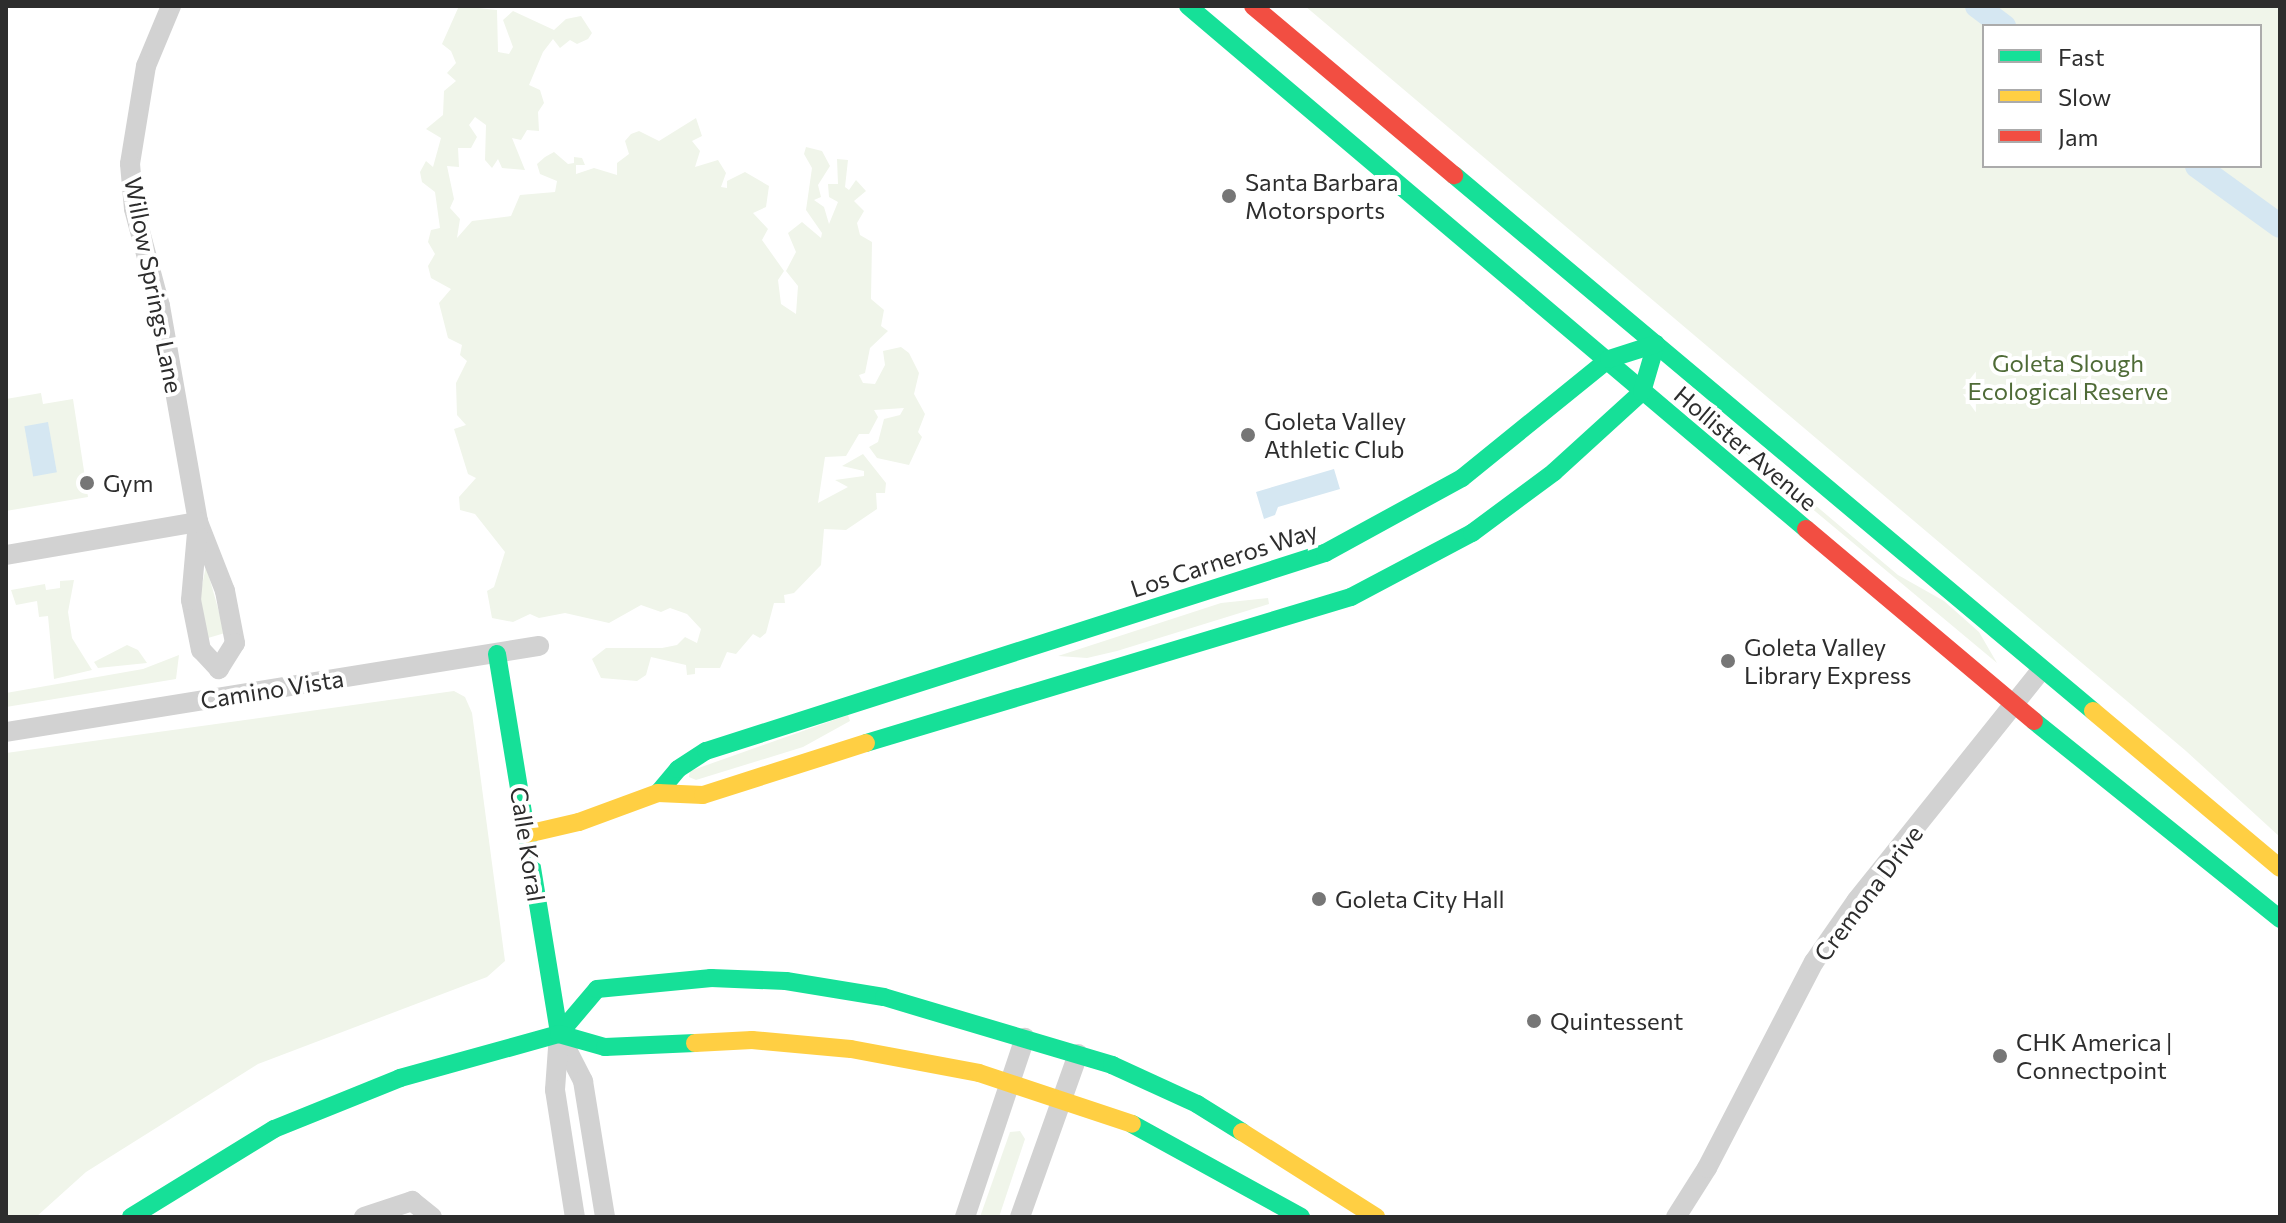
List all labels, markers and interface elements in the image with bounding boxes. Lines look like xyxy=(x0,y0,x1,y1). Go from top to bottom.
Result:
legend xyxy=(1982,24,2262,168)
text: Fast xyxy=(2058,42,2105,71)
text: Slow xyxy=(2058,82,2111,111)
text: Jam xyxy=(2058,122,2098,151)
place label: Santa Barbara Motorsports xyxy=(1245,168,1399,224)
street label: Willow Springs Lane xyxy=(119,174,189,396)
marker: Santa Barbara Motorsports xyxy=(1220,187,1238,205)
park label: Goleta Slough Ecological Reserve xyxy=(1968,349,2168,405)
street label: Hollister Avenue xyxy=(1669,380,1823,516)
place label: Goleta Valley Athletic Club xyxy=(1264,407,1406,463)
marker: Goleta Valley Athletic Club xyxy=(1239,426,1257,444)
place label: Gym xyxy=(103,469,153,497)
marker: Gym xyxy=(78,474,96,492)
street label: Los Carneros Way xyxy=(1127,515,1321,603)
place label: Goleta Valley Library Express xyxy=(1744,633,1911,689)
marker: Goleta Valley Library Express xyxy=(1719,652,1737,670)
street label: Camino Vista xyxy=(198,663,346,715)
street label: Calle Koral xyxy=(505,784,551,904)
street label: Cremona Drive xyxy=(1808,819,1928,967)
place label: Goleta City Hall xyxy=(1335,885,1505,913)
marker: Goleta City Hall xyxy=(1310,890,1328,908)
place label: Quintessent xyxy=(1550,1007,1683,1035)
marker: Quintessent xyxy=(1525,1012,1543,1030)
place label: CHK America | Connectpoint xyxy=(2016,1028,2172,1084)
marker: CHK America | Connectpoint xyxy=(1991,1047,2009,1065)

